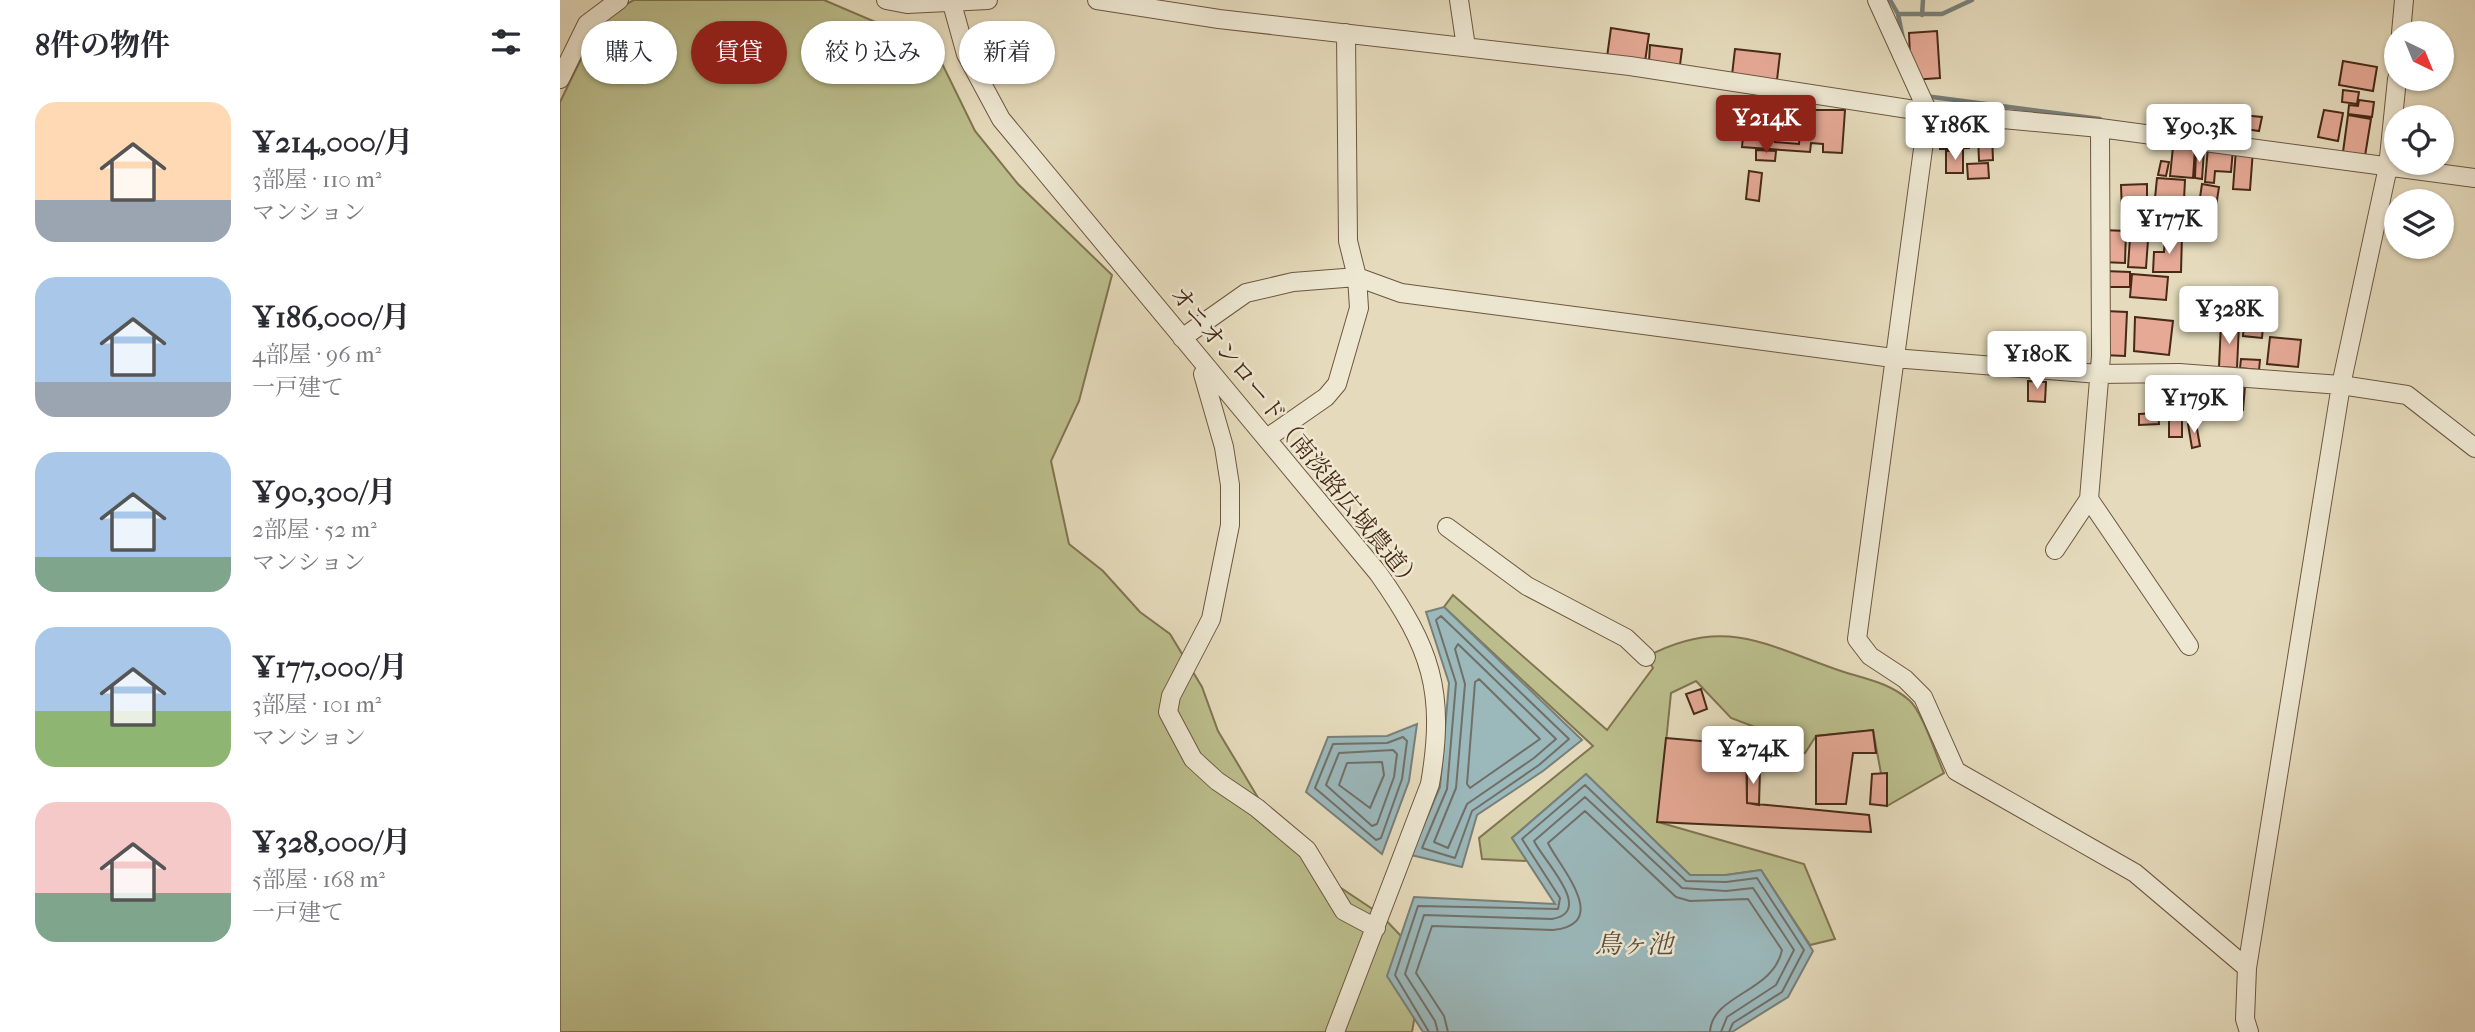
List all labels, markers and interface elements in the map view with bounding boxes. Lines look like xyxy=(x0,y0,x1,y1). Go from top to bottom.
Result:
chip: 購入 xyxy=(581,21,677,84)
chip: 賃貸 xyxy=(691,21,787,84)
chip: 絞り込み xyxy=(801,21,945,84)
chip: 新着 xyxy=(959,21,1055,84)
north arrow xyxy=(2384,21,2454,91)
map controls xyxy=(2384,21,2454,259)
icon: filters xyxy=(487,23,525,61)
text: 8件の物件 xyxy=(35,28,170,63)
pin: ¥214K xyxy=(1717,96,1815,155)
pin: ¥186K xyxy=(1906,102,2004,162)
text: ¥214K xyxy=(1732,104,1800,131)
pin: ¥90.3K xyxy=(2142,104,2256,164)
button: locate xyxy=(2384,105,2454,175)
text: ¥186K xyxy=(1922,111,1988,138)
text: ¥90.3K xyxy=(2162,113,2236,140)
text: ¥214,000/月 xyxy=(252,125,413,160)
icon: home xyxy=(91,130,175,214)
text: 3部屋 · 110 m² xyxy=(252,166,381,193)
button: layers xyxy=(2384,189,2454,259)
pin: ¥177K xyxy=(2120,196,2218,256)
text: マンション xyxy=(252,199,366,226)
text: ¥177K xyxy=(2136,205,2202,232)
street label: オニオンロード（南淡路広域農道） xyxy=(1165,280,1427,596)
pin: ¥328K xyxy=(2180,286,2278,346)
text: ¥328K xyxy=(2195,295,2263,322)
text: ¥186,000/月 xyxy=(252,300,411,335)
icon: home xyxy=(91,305,175,389)
pin: ¥180K xyxy=(1988,332,2086,391)
text: ¥180K xyxy=(2003,340,2071,367)
text: 4部屋 · 96 m² xyxy=(252,341,381,368)
text: 一戸建て xyxy=(252,374,344,401)
pin: ¥179K xyxy=(2145,376,2243,435)
text: ¥179K xyxy=(2161,384,2227,411)
text: ¥90,300/月 xyxy=(252,475,396,510)
icon: home xyxy=(91,480,175,564)
text: 2部屋 · 52 m² xyxy=(252,516,377,543)
text: マンション xyxy=(252,549,366,576)
text: ¥177,000/月 xyxy=(252,650,408,685)
icon: home xyxy=(91,655,175,739)
text: 3部屋 · 101 m² xyxy=(252,691,381,718)
text: マンション xyxy=(252,724,366,751)
pin: ¥274K xyxy=(1704,726,1802,786)
text: ¥274K xyxy=(1718,735,1788,762)
text: ¥328,000/月 xyxy=(252,825,411,860)
icon: home xyxy=(91,830,175,914)
text: 5部屋 · 168 m² xyxy=(252,866,385,893)
text: 一戸建て xyxy=(252,899,344,926)
water label: 鳥ヶ池 xyxy=(1595,929,1676,960)

